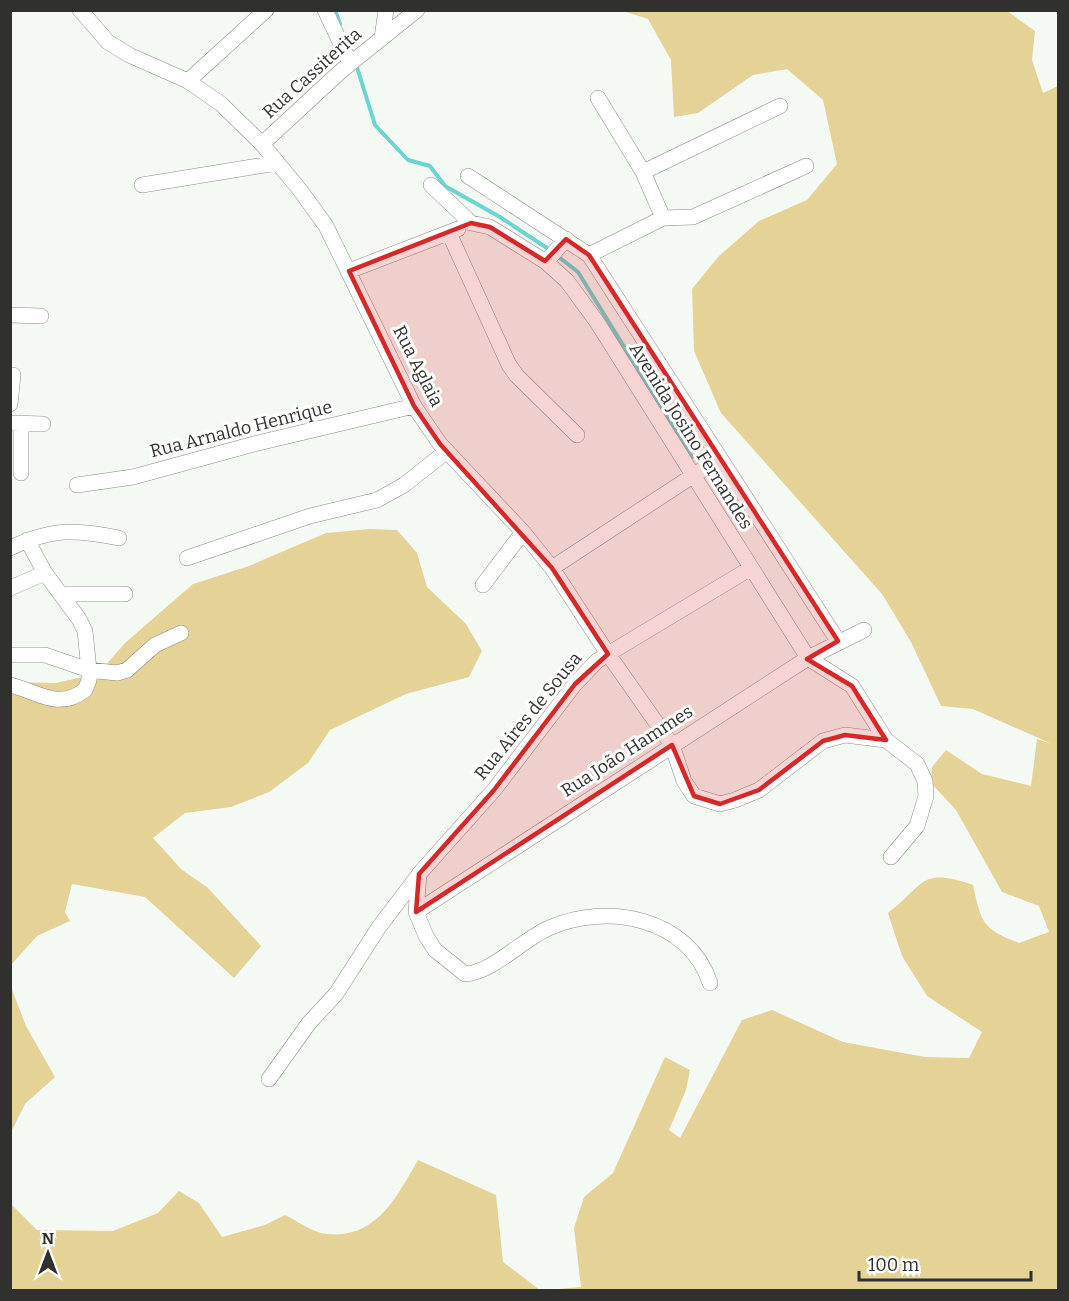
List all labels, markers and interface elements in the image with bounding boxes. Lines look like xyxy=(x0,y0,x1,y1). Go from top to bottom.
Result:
street label: Rua Cassiterita xyxy=(258,23,366,123)
street label: Rua Aglaia xyxy=(388,322,448,410)
street label: Avenida Josino Fernandes xyxy=(625,339,757,533)
street label: Rua Arnaldo Henrique xyxy=(148,396,334,462)
street label: Rua Aires de Sousa xyxy=(470,648,586,784)
street label: Rua João Hammes xyxy=(557,700,697,802)
north arrow xyxy=(18,1223,78,1283)
text: N xyxy=(42,1229,54,1248)
scale bar xyxy=(859,1244,1032,1282)
text: 100 m xyxy=(868,1254,919,1276)

